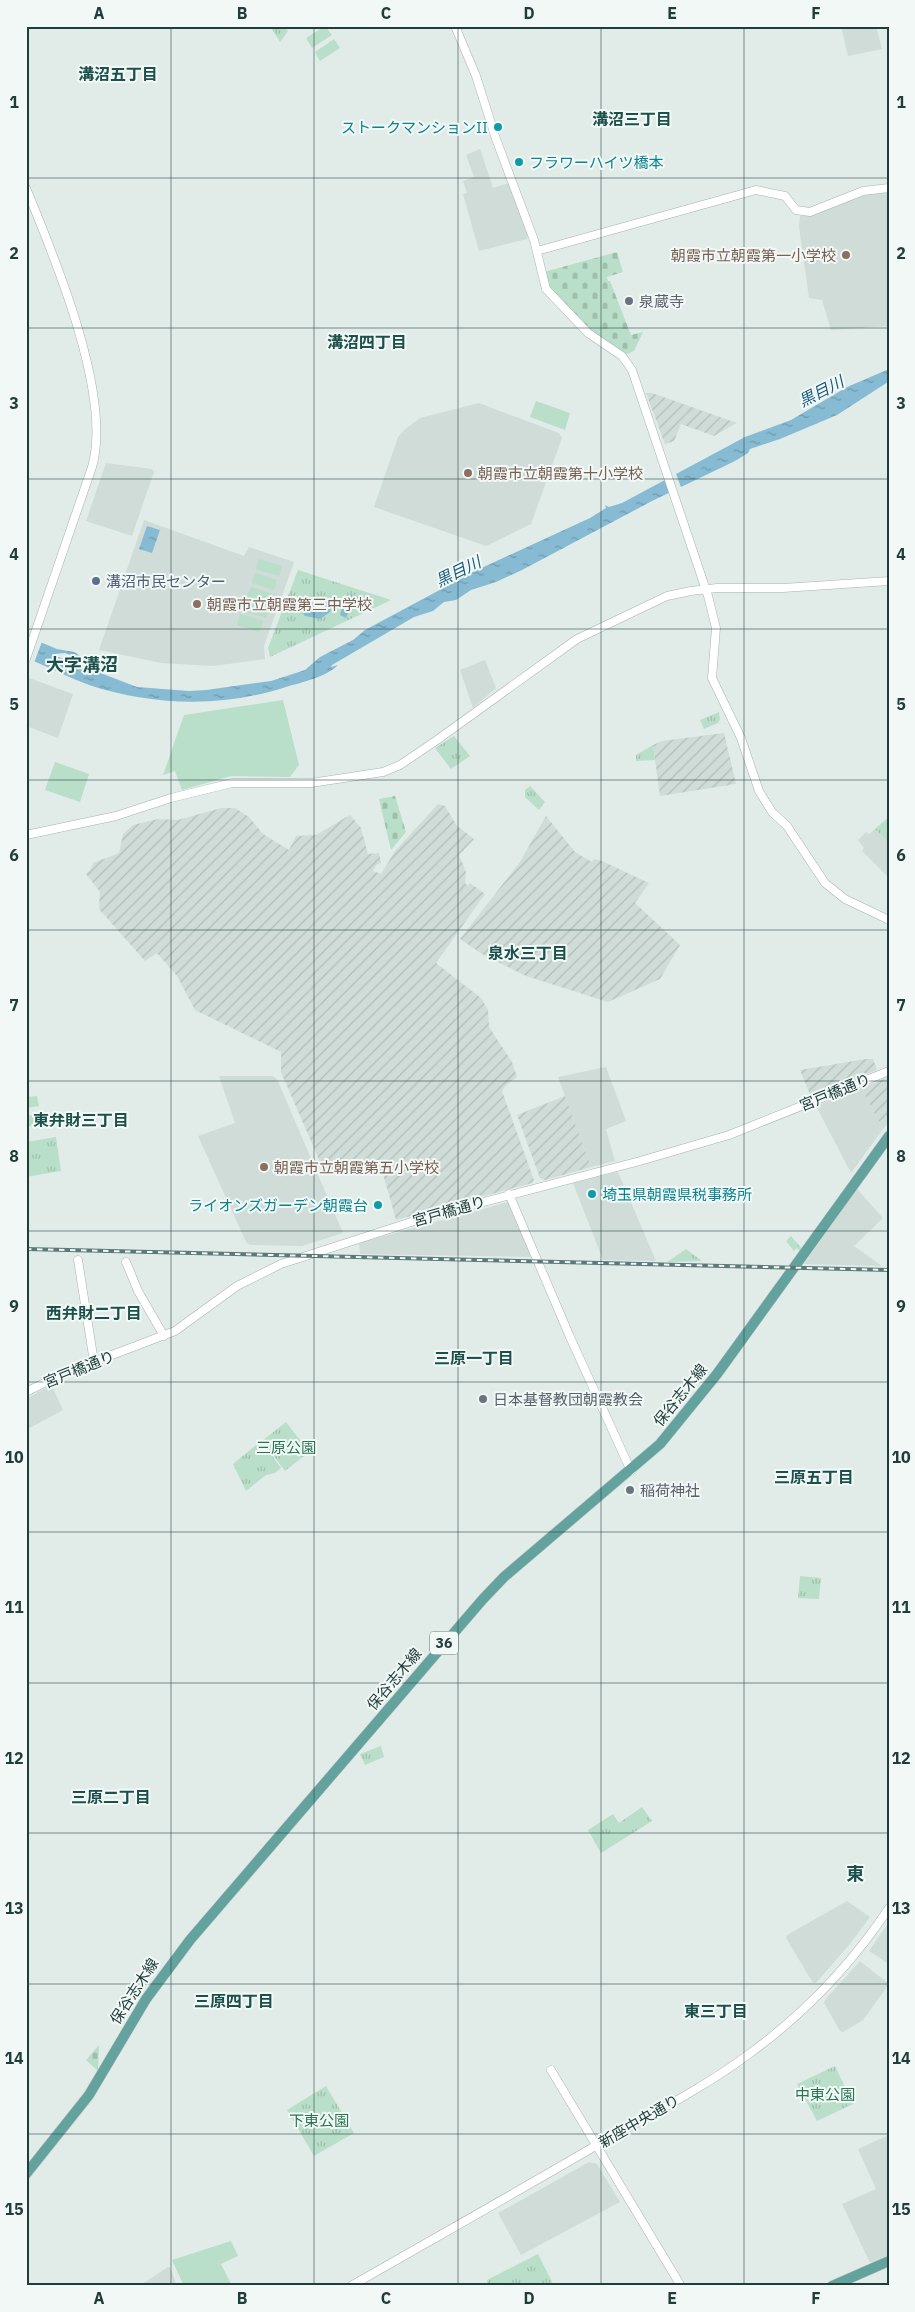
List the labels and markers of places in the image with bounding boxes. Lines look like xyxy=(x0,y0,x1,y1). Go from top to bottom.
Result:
place label: ストークマンションII xyxy=(341,118,488,137)
marker: ストークマンションII xyxy=(492,121,504,133)
place label: フラワーハイツ橋本 xyxy=(529,153,663,172)
marker: フラワーハイツ橋本 xyxy=(513,156,525,168)
place label: 朝霞市立朝霞第一小学校 xyxy=(671,246,836,265)
marker: 朝霞市立朝霞第一小学校 xyxy=(840,249,852,261)
place label: 泉蔵寺 xyxy=(639,292,684,311)
marker: 泉蔵寺 xyxy=(623,295,635,307)
place label: 朝霞市立朝霞第十小学校 xyxy=(478,464,643,483)
marker: 朝霞市立朝霞第十小学校 xyxy=(462,467,474,479)
place label: 溝沼市民センター xyxy=(106,572,226,591)
marker: 溝沼市民センター xyxy=(90,575,102,587)
place label: 朝霞市立朝霞第三中学校 xyxy=(207,595,372,614)
marker: 朝霞市立朝霞第三中学校 xyxy=(191,598,203,610)
place label: 朝霞市立朝霞第五小学校 xyxy=(274,1158,439,1177)
marker: 朝霞市立朝霞第五小学校 xyxy=(258,1161,270,1173)
place label: 埼玉県朝霞県税事務所 xyxy=(602,1185,752,1204)
marker: 埼玉県朝霞県税事務所 xyxy=(586,1188,598,1200)
place label: ライオンズガーデン朝霞台 xyxy=(188,1196,368,1215)
marker: ライオンズガーデン朝霞台 xyxy=(372,1199,384,1211)
place label: 日本基督教団朝霞教会 xyxy=(493,1390,643,1409)
marker: 日本基督教団朝霞教会 xyxy=(477,1393,489,1405)
place label: 稲荷神社 xyxy=(640,1481,700,1500)
marker: 稲荷神社 xyxy=(624,1484,636,1496)

